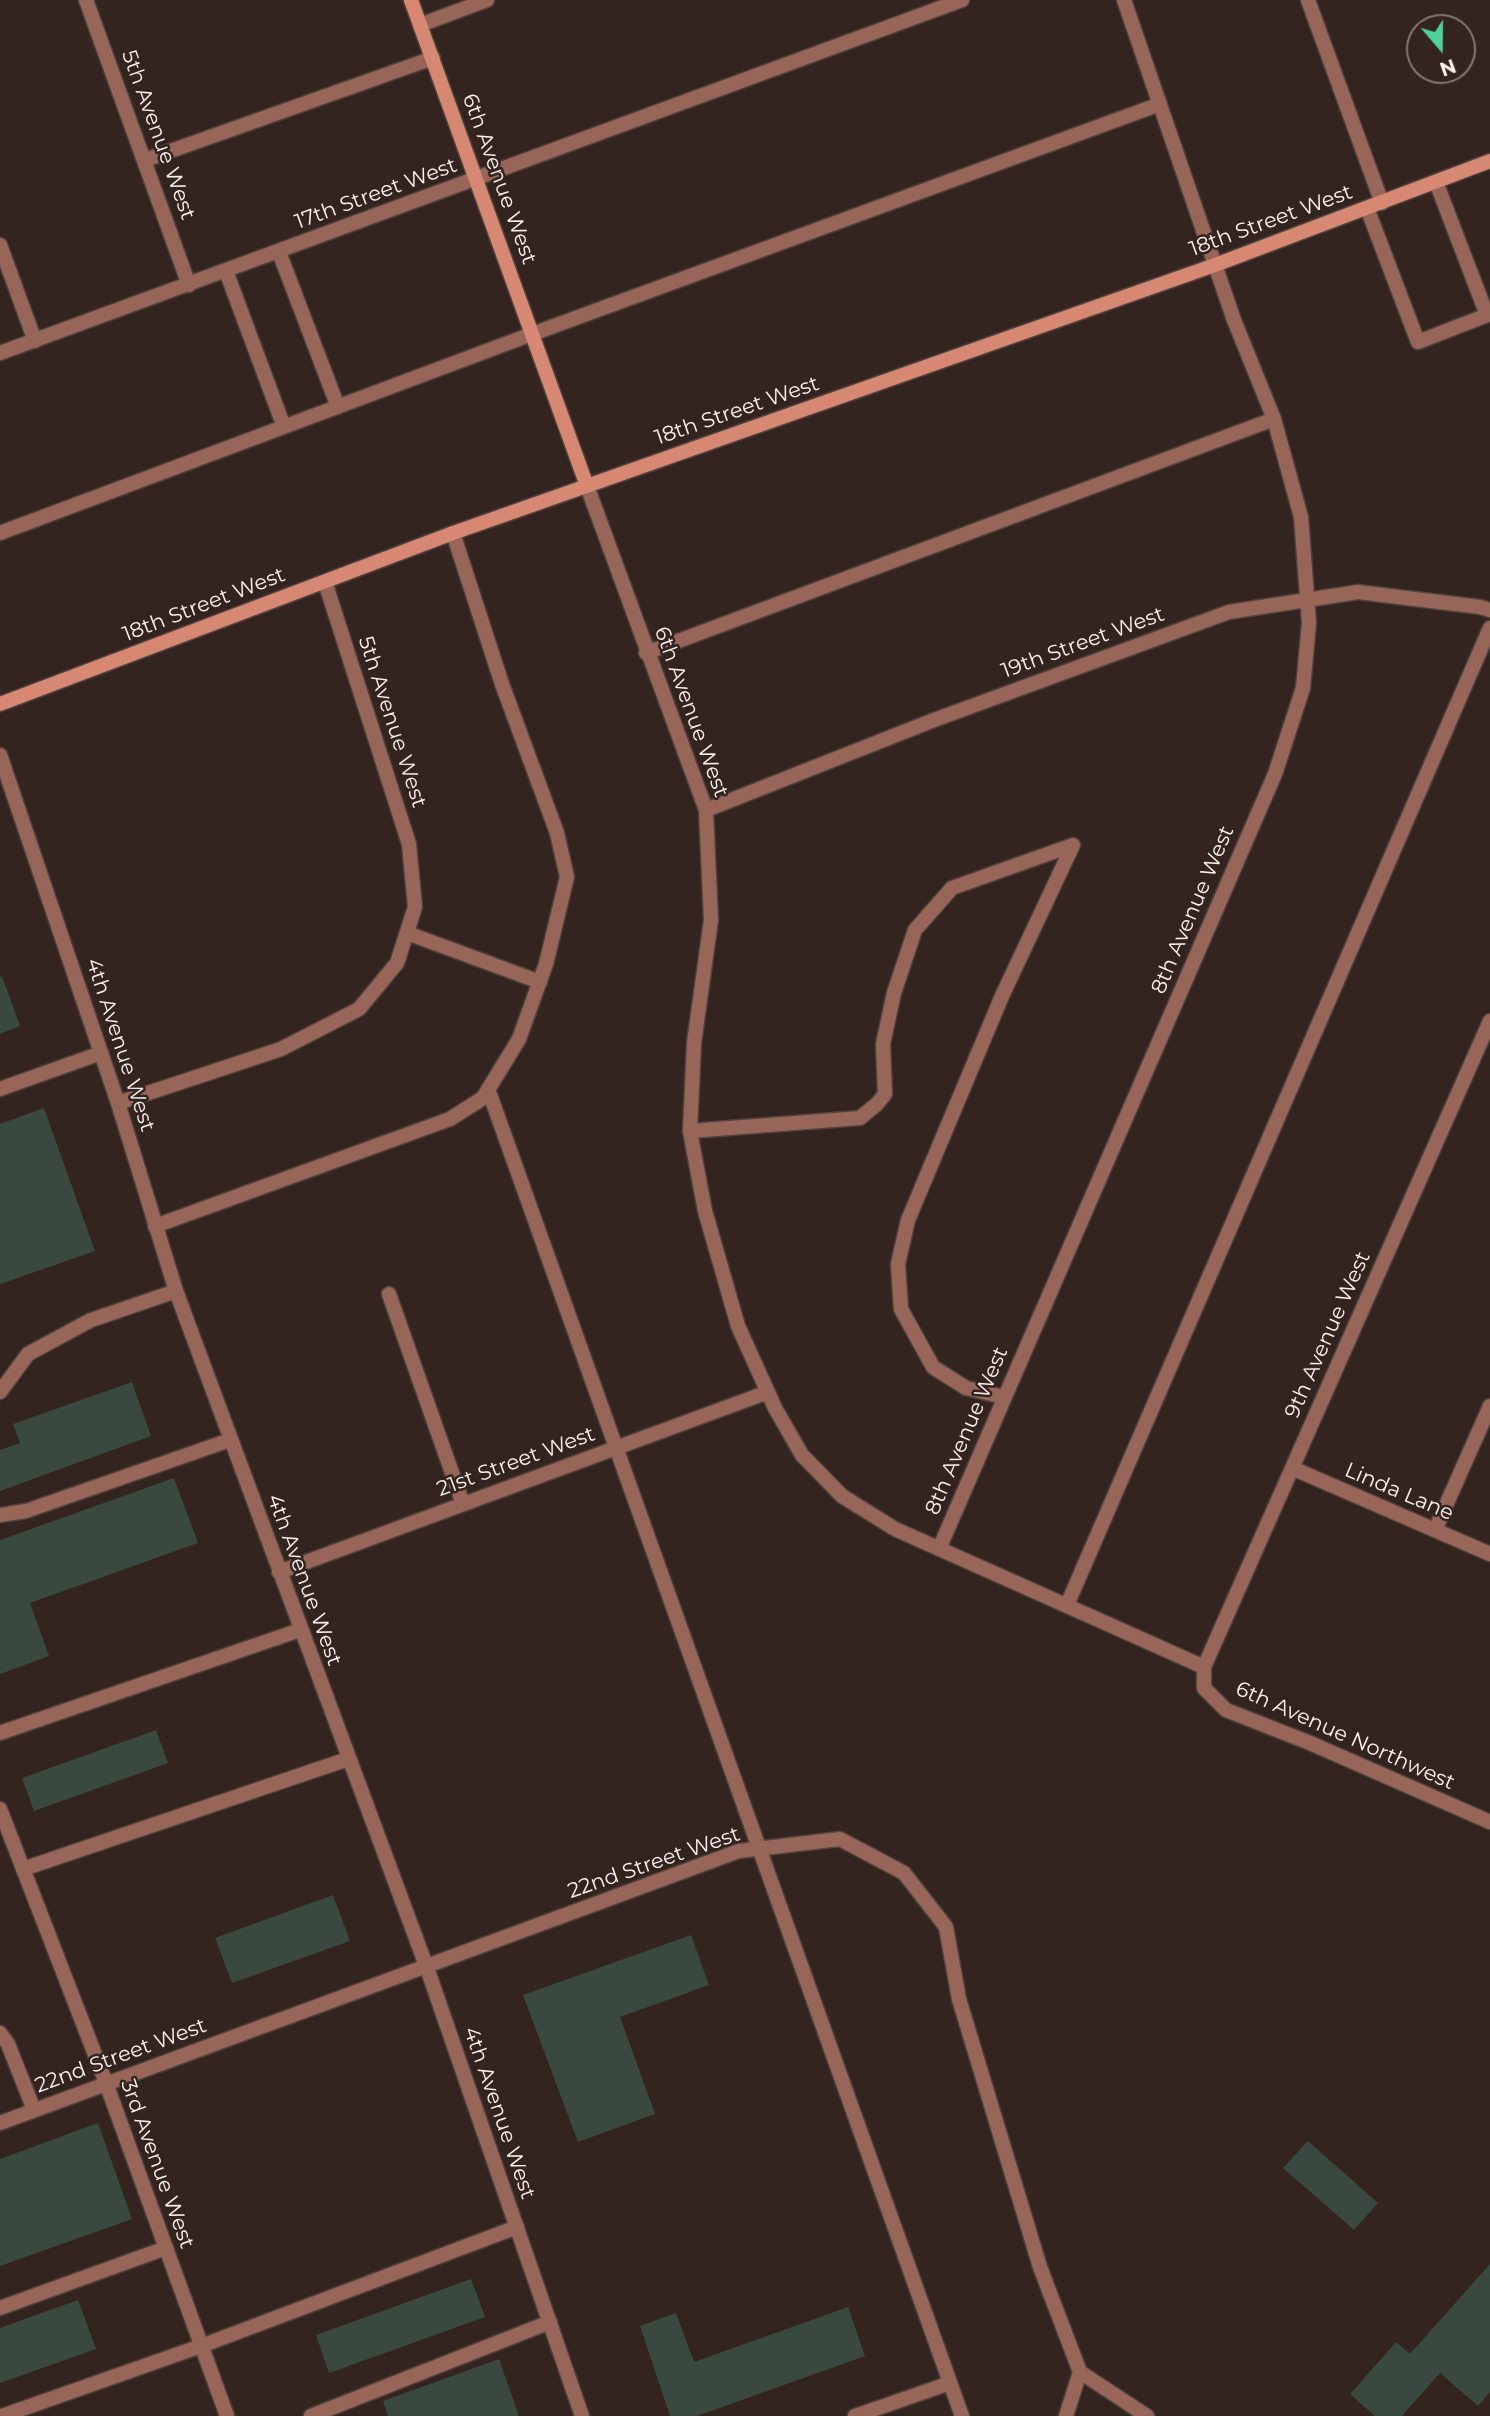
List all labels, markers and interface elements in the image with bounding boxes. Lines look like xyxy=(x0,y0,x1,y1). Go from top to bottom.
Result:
north arrow xyxy=(1406,14,1476,84)
street label: 5th Avenue West xyxy=(116,47,200,223)
text: N xyxy=(1437,54,1459,81)
street label: 6th Avenue West xyxy=(456,90,542,268)
street label: 17th Street West xyxy=(292,153,460,235)
street label: 18th Street West xyxy=(1186,180,1356,262)
street label: 18th Street West xyxy=(652,371,822,451)
street label: 18th Street West xyxy=(119,562,289,648)
street label: 19th Street West xyxy=(998,602,1168,684)
street label: 6th Avenue West xyxy=(648,623,734,801)
street label: 5th Avenue West xyxy=(352,633,432,811)
street label: 8th Avenue West xyxy=(1146,822,1240,998)
street label: 4th Avenue West xyxy=(80,955,160,1135)
street label: 9th Avenue West xyxy=(1280,1248,1376,1422)
street label: 8th Avenue West xyxy=(920,1343,1014,1519)
street label: 21st Street West xyxy=(434,1422,598,1502)
street label: Linda Lane xyxy=(1341,1458,1457,1526)
street label: 4th Avenue West xyxy=(261,1491,347,1669)
street label: 6th Avenue Northwest xyxy=(1232,1676,1458,1796)
street label: 22nd Street West xyxy=(565,1822,743,1904)
street label: 22nd Street West xyxy=(32,2013,210,2099)
street label: 4th Avenue West xyxy=(458,2024,540,2202)
street label: 3rd Avenue West xyxy=(115,2076,199,2252)

